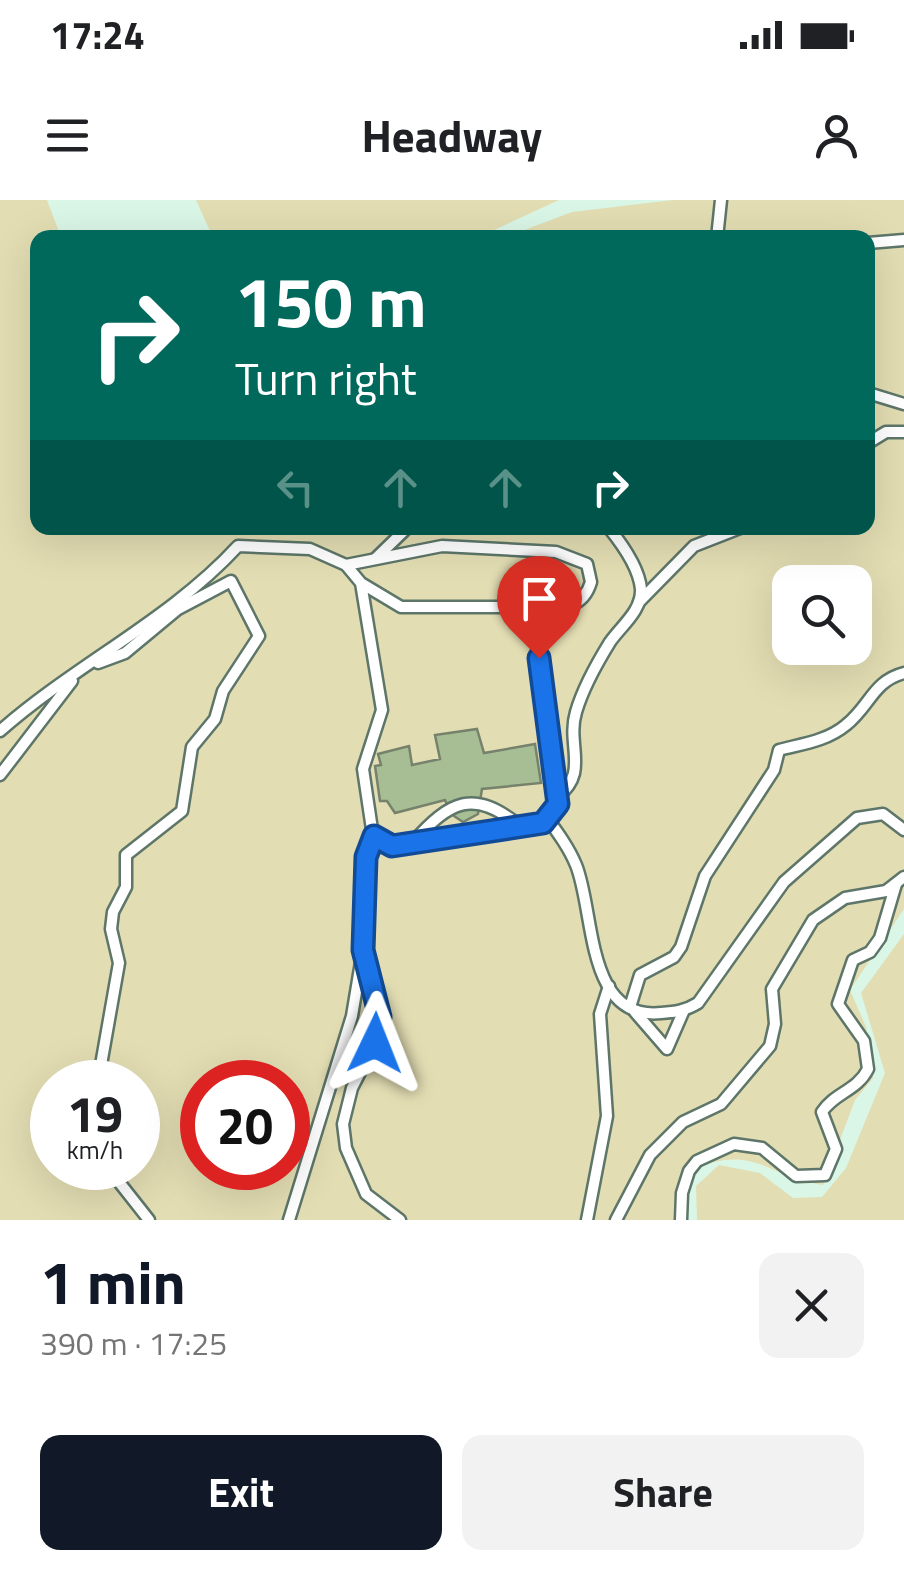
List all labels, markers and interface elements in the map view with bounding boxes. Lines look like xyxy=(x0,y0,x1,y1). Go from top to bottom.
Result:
text: 17:24 xyxy=(50,6,145,64)
text: Headway xyxy=(362,101,542,169)
icon: menu xyxy=(40,108,95,163)
icon: person xyxy=(809,108,864,163)
text: 150 m xyxy=(235,248,427,354)
icon: right xyxy=(70,270,200,400)
text: Turn right xyxy=(235,344,417,412)
icon: left xyxy=(268,460,323,515)
icon: ahead xyxy=(373,460,428,515)
icon: ahead xyxy=(478,460,533,515)
icon: right xyxy=(583,460,638,515)
pin xyxy=(497,556,582,659)
map controls xyxy=(772,565,872,665)
button: search xyxy=(772,565,872,665)
icon: arrive xyxy=(512,571,567,626)
position arrow xyxy=(323,991,427,1095)
speed limit sign: 20 xyxy=(180,1060,310,1190)
text: 19 xyxy=(67,1075,123,1151)
text: km/h xyxy=(67,1131,123,1169)
text: 1 min xyxy=(40,1236,186,1327)
button: close xyxy=(759,1253,864,1358)
text: 390 m · 17:25 xyxy=(40,1319,227,1367)
button: Exit xyxy=(40,1435,442,1550)
button: Share xyxy=(462,1435,864,1550)

